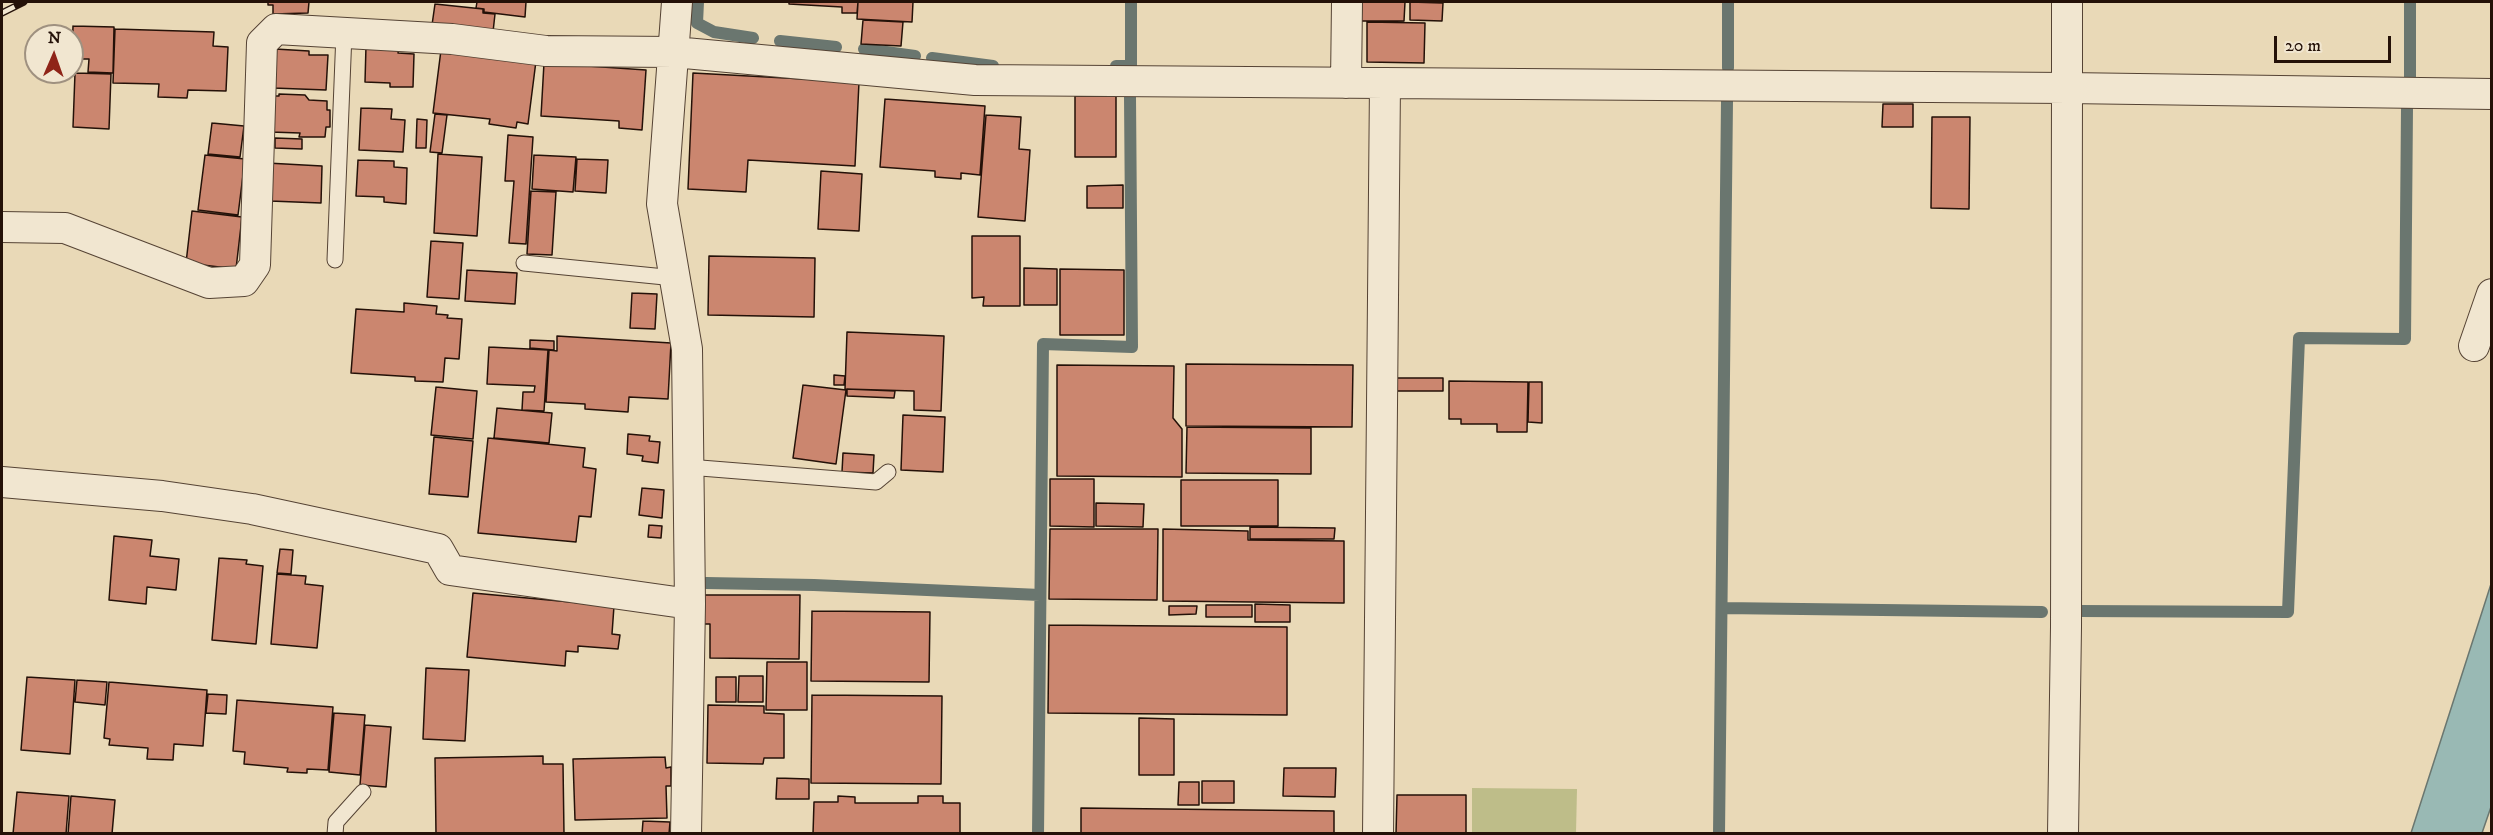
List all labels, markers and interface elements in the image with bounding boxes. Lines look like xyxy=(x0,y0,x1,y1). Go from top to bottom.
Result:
north arrow xyxy=(24,24,84,84)
scale bar xyxy=(2277,24,2394,62)
text: N xyxy=(48,28,61,48)
text: 20 m xyxy=(2285,35,2321,57)

